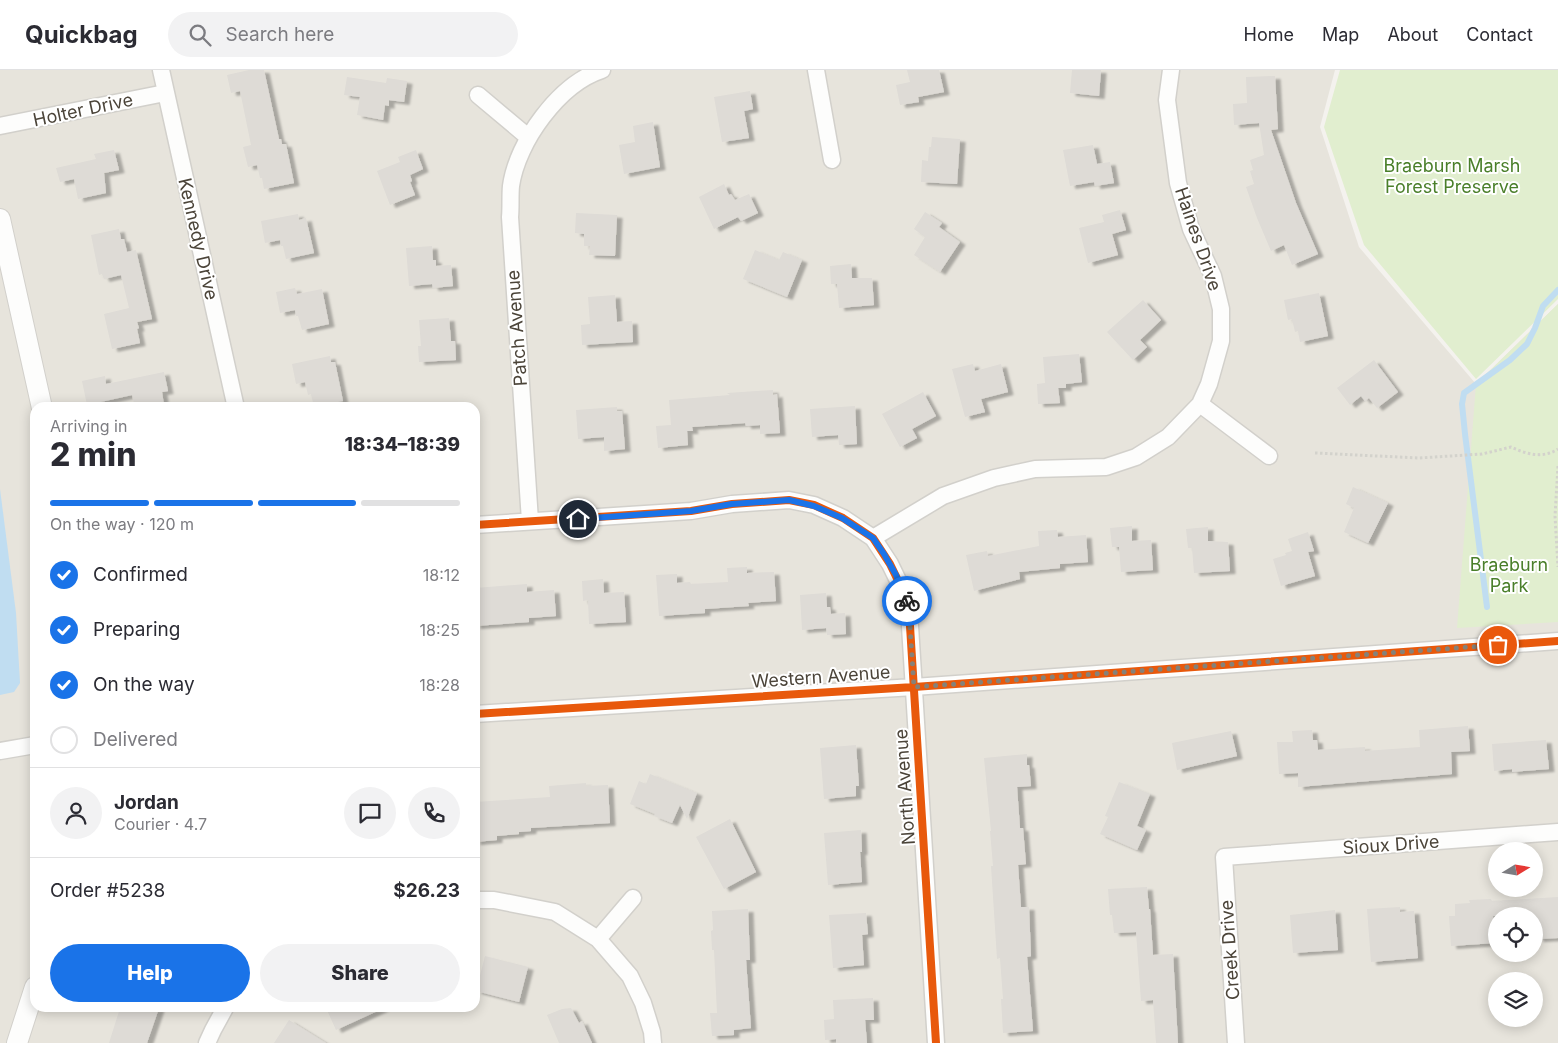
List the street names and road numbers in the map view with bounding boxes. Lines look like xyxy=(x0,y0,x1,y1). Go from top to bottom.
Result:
street label: Holter Drive xyxy=(31,89,135,130)
street label: Kennedy Drive xyxy=(174,176,223,302)
street label: Haines Drive xyxy=(1171,184,1226,293)
street label: Patch Avenue xyxy=(502,269,531,387)
street label: Western Avenue xyxy=(751,661,891,692)
street label: North Avenue xyxy=(890,728,919,846)
street label: Sioux Drive xyxy=(1342,831,1440,858)
street label: Creek Drive xyxy=(1216,899,1243,1001)

